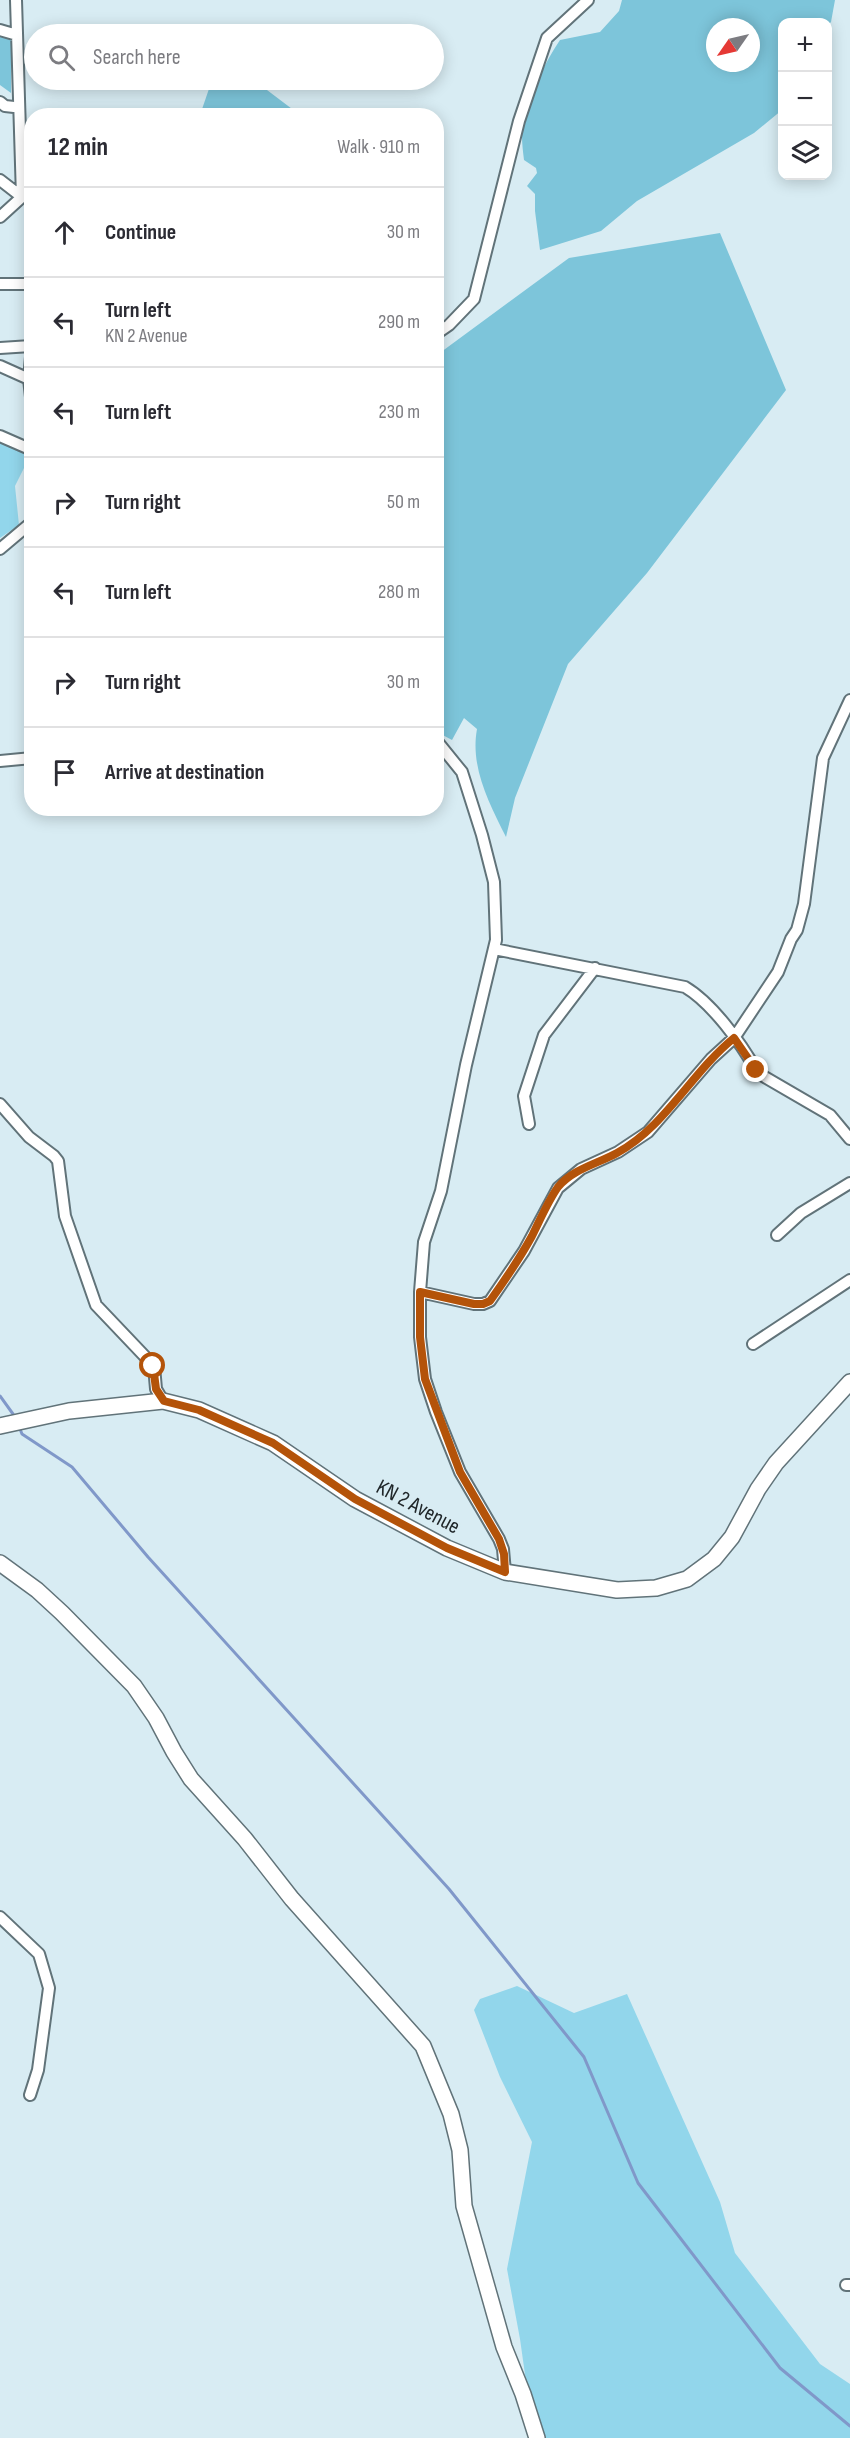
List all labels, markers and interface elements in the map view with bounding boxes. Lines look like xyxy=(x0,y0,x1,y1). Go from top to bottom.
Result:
north arrow xyxy=(706,18,760,72)
map controls xyxy=(778,18,832,180)
button: + xyxy=(778,18,832,72)
search box xyxy=(24,24,444,90)
icon: search xyxy=(45,41,78,74)
text: Search here xyxy=(93,44,180,71)
button: − xyxy=(778,72,832,126)
button: layers xyxy=(778,126,832,180)
text: 12 min xyxy=(48,132,108,163)
text: Walk · 910 m xyxy=(337,135,420,159)
icon: ahead xyxy=(48,216,81,249)
text: Continue xyxy=(105,219,176,246)
text: 30 m xyxy=(387,220,420,244)
text: Turn left xyxy=(105,297,171,324)
icon: left xyxy=(48,306,81,339)
text: 290 m xyxy=(378,310,420,334)
text: KN 2 Avenue xyxy=(105,324,188,348)
icon: left xyxy=(48,396,81,429)
text: Turn left xyxy=(105,399,171,426)
text: 230 m xyxy=(378,400,420,424)
icon: right xyxy=(48,486,81,519)
text: Turn right xyxy=(105,489,181,516)
text: 50 m xyxy=(387,490,420,514)
icon: left xyxy=(48,576,81,609)
text: Turn left xyxy=(105,579,171,606)
text: 280 m xyxy=(378,580,420,604)
icon: right xyxy=(48,666,81,699)
text: Turn right xyxy=(105,669,181,696)
text: 30 m xyxy=(387,670,420,694)
icon: arrive xyxy=(48,756,81,789)
text: Arrive at destination xyxy=(105,759,264,786)
route end xyxy=(742,1056,768,1082)
route start xyxy=(139,1352,165,1378)
street label: KN 2 Avenue xyxy=(372,1474,464,1540)

